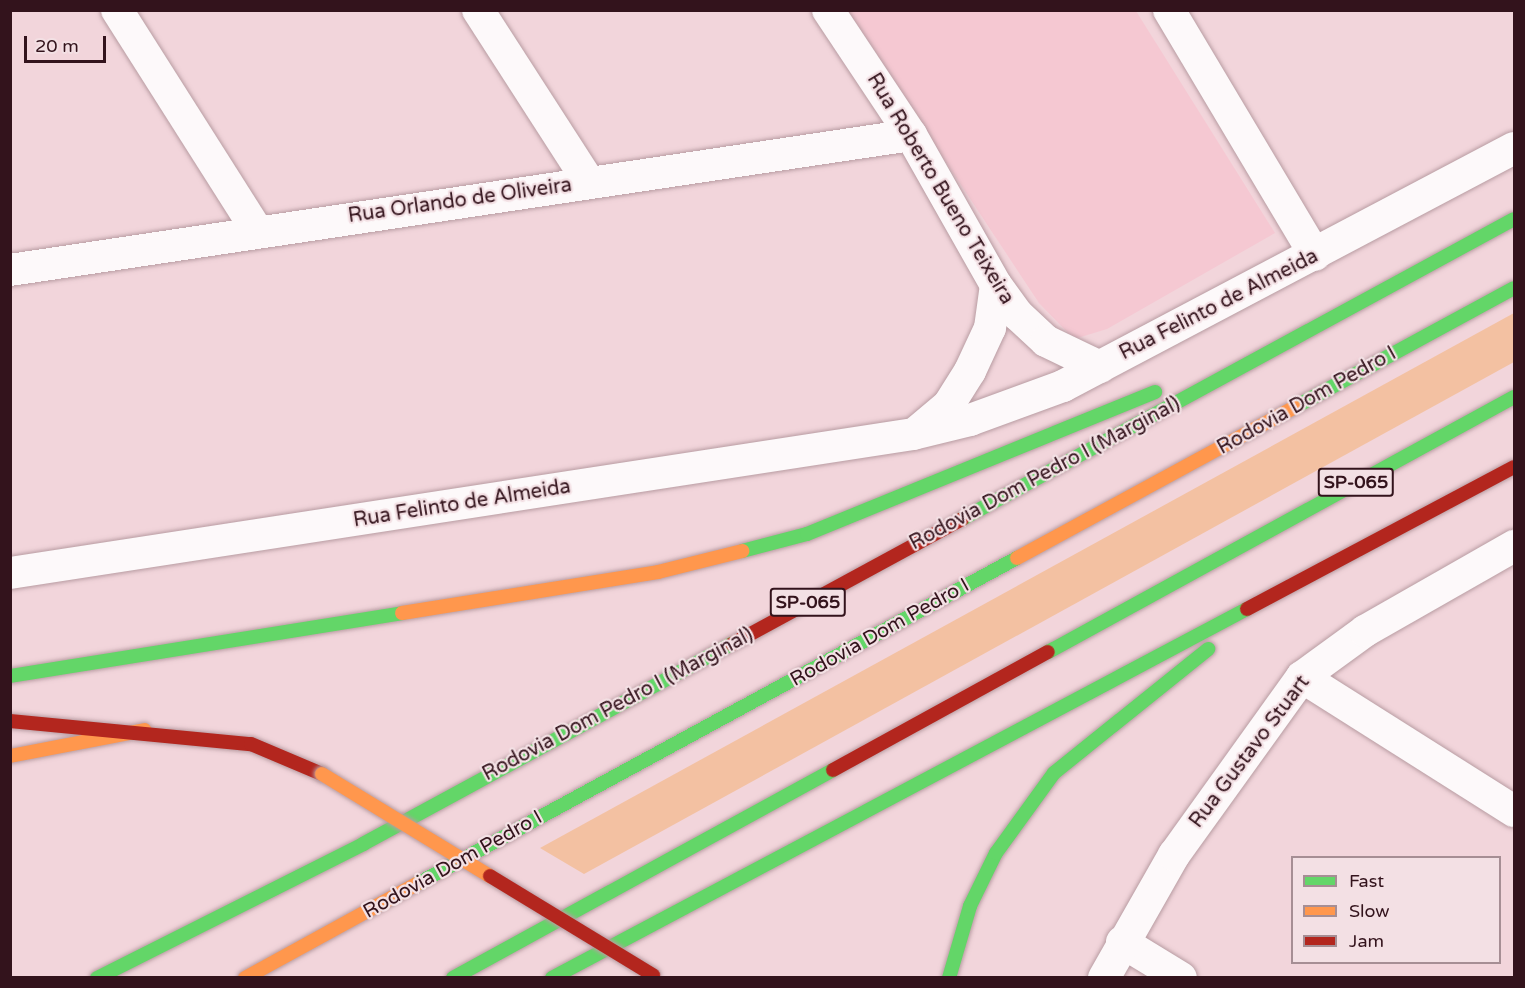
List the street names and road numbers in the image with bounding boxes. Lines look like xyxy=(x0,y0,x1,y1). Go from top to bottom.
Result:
street label: Rua Roberto Bueno Teixeira xyxy=(861,69,1019,309)
street label: Rua Orlando de Oliveira xyxy=(347,173,573,229)
street label: Rua Felinto de Almeida xyxy=(1116,244,1322,366)
street label: Rodovia Dom Pedro I xyxy=(1213,342,1401,460)
street label: Rodovia Dom Pedro I (Marginal) xyxy=(906,392,1184,556)
road number: SP-065 xyxy=(1317,467,1395,497)
street label: Rua Felinto de Almeida xyxy=(352,475,572,533)
street label: Rodovia Dom Pedro I xyxy=(786,574,974,692)
road number: SP-065 xyxy=(769,587,847,617)
street label: Rodovia Dom Pedro I (Marginal) xyxy=(479,623,757,787)
street label: Rua Gustavo Stuart xyxy=(1185,671,1315,833)
street label: Rodovia Dom Pedro I xyxy=(359,806,547,924)

